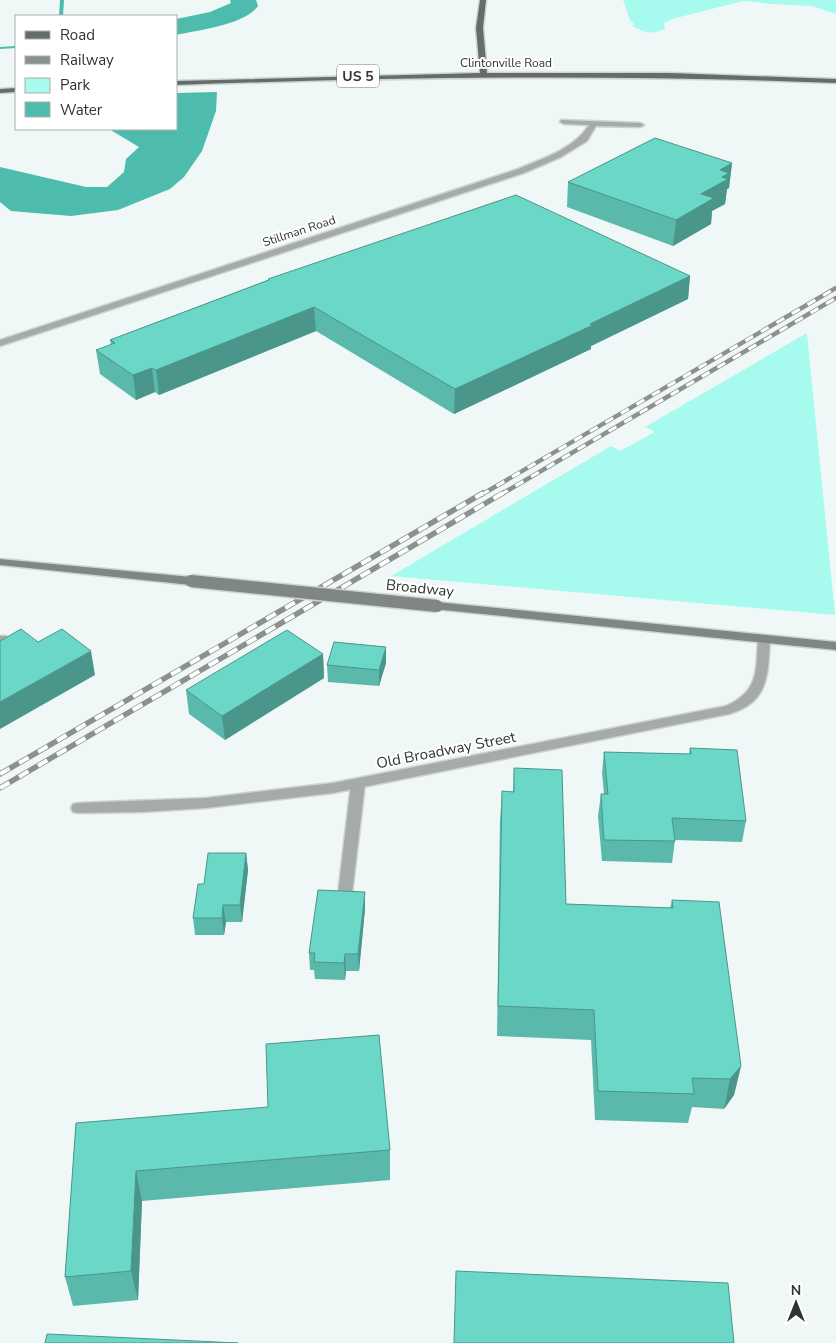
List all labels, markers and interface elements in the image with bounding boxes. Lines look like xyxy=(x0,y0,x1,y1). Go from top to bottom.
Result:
legend xyxy=(15,15,178,130)
text: Road xyxy=(60,25,95,45)
text: Railway xyxy=(60,50,114,70)
street label: Clintonville Road xyxy=(460,55,552,71)
road number: US 5 xyxy=(337,64,379,88)
text: Park xyxy=(60,75,90,95)
text: Water xyxy=(60,100,103,120)
street label: Stillman Road xyxy=(260,212,338,250)
street label: Broadway xyxy=(385,574,455,602)
street label: Old Broadway Street xyxy=(375,727,518,773)
north arrow xyxy=(771,1278,821,1328)
text: N xyxy=(791,1281,801,1300)

